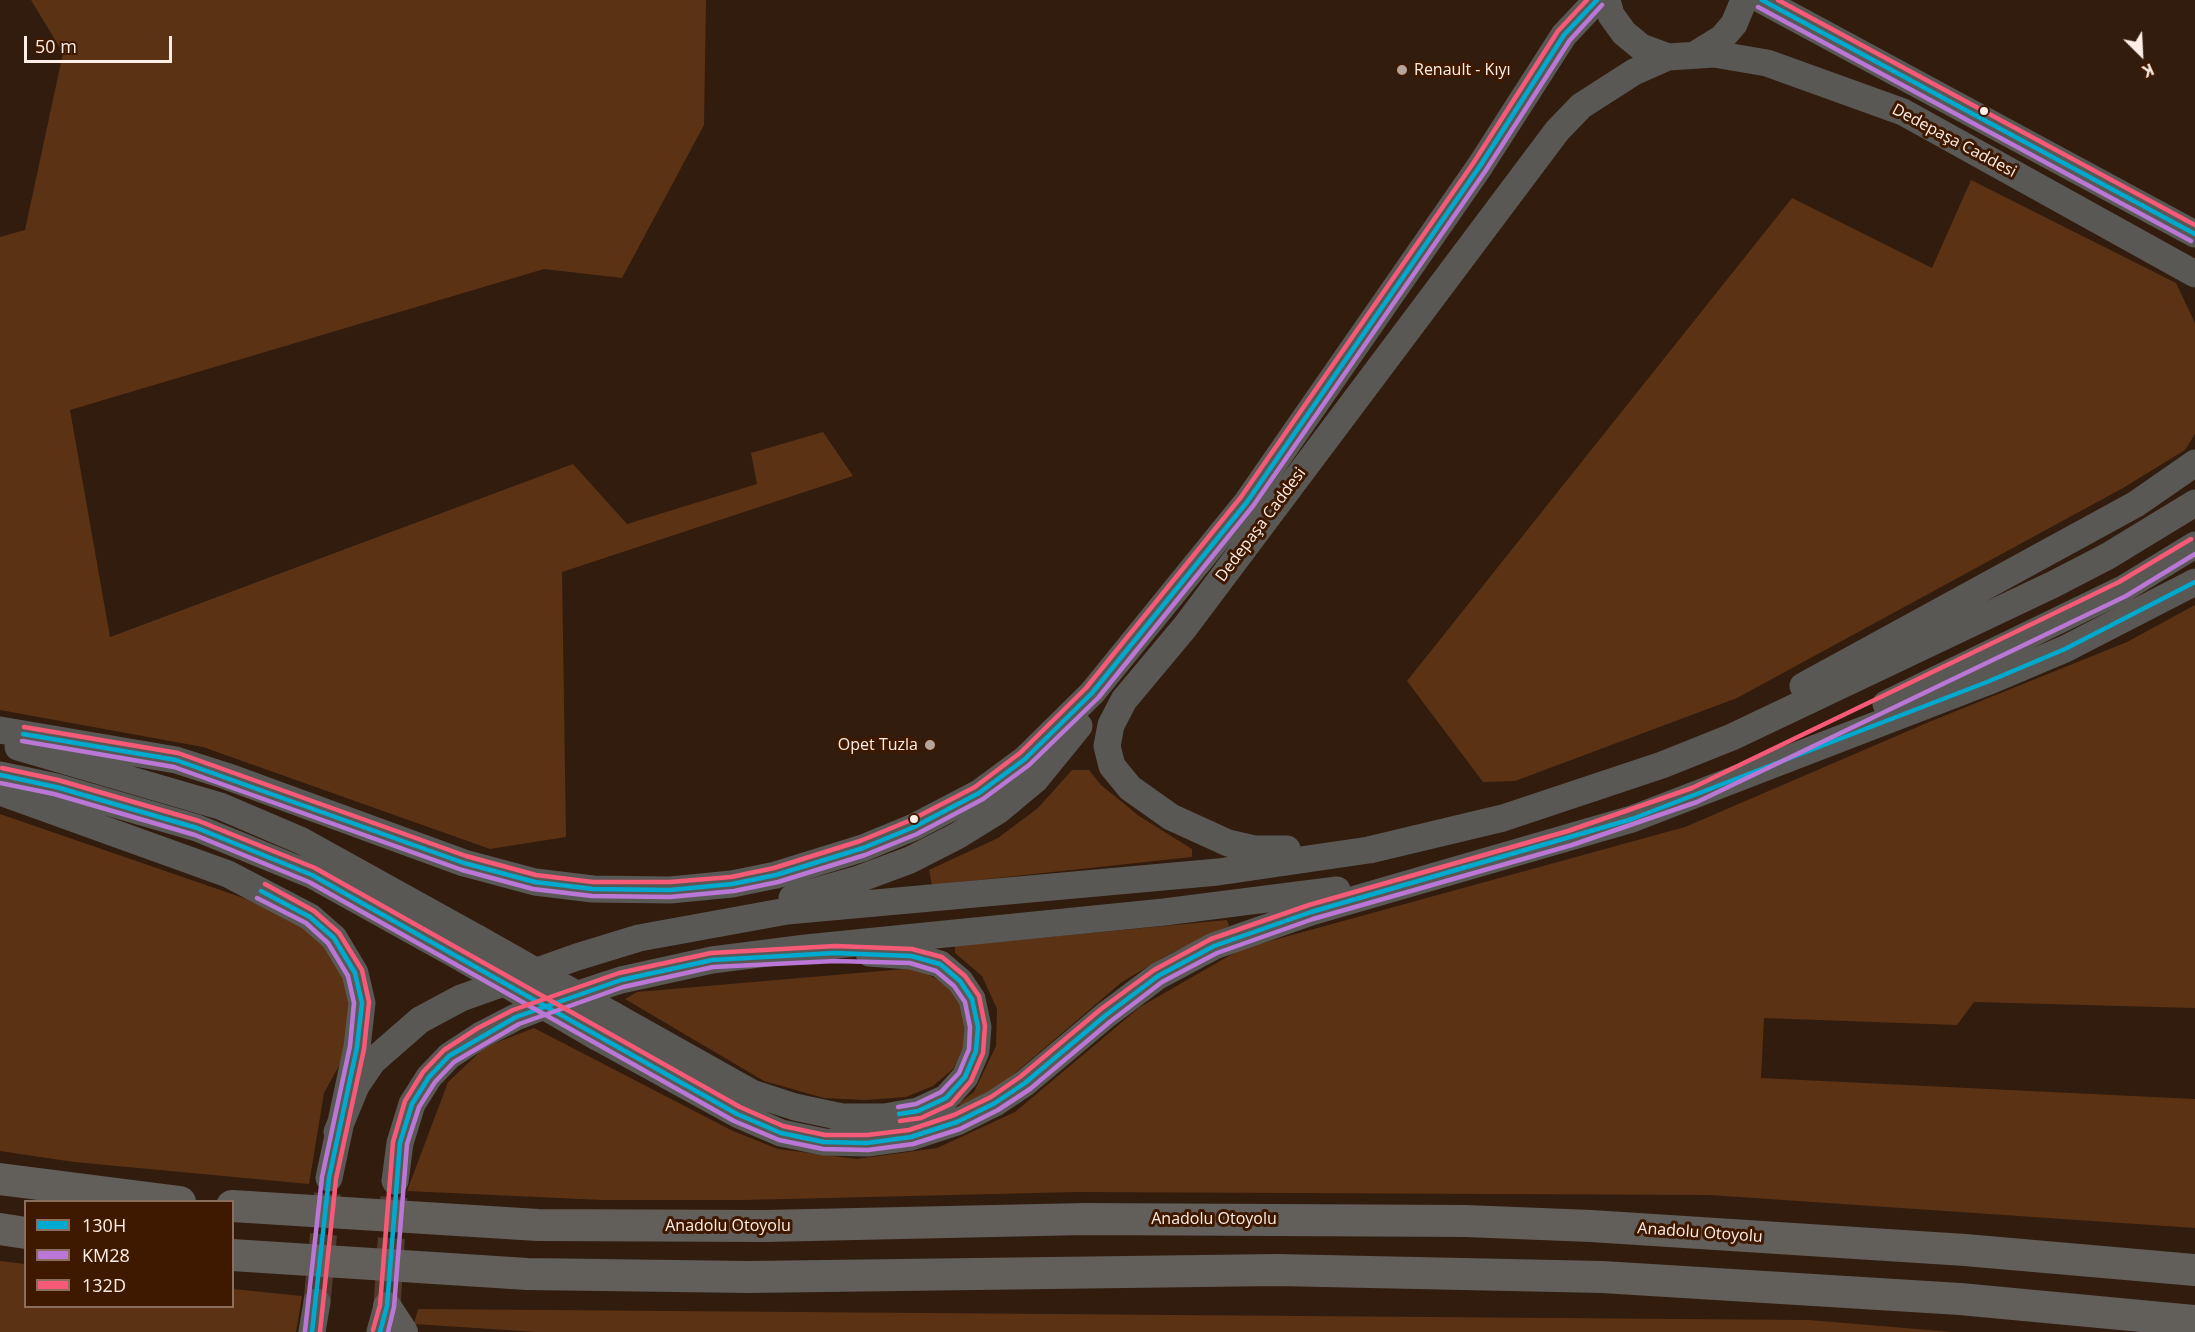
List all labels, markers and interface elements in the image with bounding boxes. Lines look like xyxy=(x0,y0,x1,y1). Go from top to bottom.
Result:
scale bar xyxy=(27,24,176,62)
north arrow xyxy=(2111,24,2171,84)
text: 50 m xyxy=(35,34,77,58)
text: K xyxy=(2139,58,2158,83)
place label: Renault - Kıyı xyxy=(1414,60,1510,80)
marker: Renault - Kıyı xyxy=(1395,63,1409,77)
street label: Dedepaşa Caddesi xyxy=(1889,100,2019,182)
unlabelled marker xyxy=(1978,105,1990,117)
street label: Dedepaşa Caddesi xyxy=(1212,464,1310,586)
place label: Opet Tuzla xyxy=(838,735,918,755)
marker: Opet Tuzla xyxy=(923,738,937,752)
unlabelled marker xyxy=(908,813,920,825)
legend xyxy=(24,1200,234,1308)
street label: Anadolu Otoyolu xyxy=(1151,1209,1277,1229)
text: 130H xyxy=(82,1213,126,1237)
street label: Anadolu Otoyolu xyxy=(665,1216,791,1236)
street label: Anadolu Otoyolu xyxy=(1637,1219,1763,1247)
text: KM28 xyxy=(82,1243,130,1267)
text: 132D xyxy=(82,1273,126,1297)

